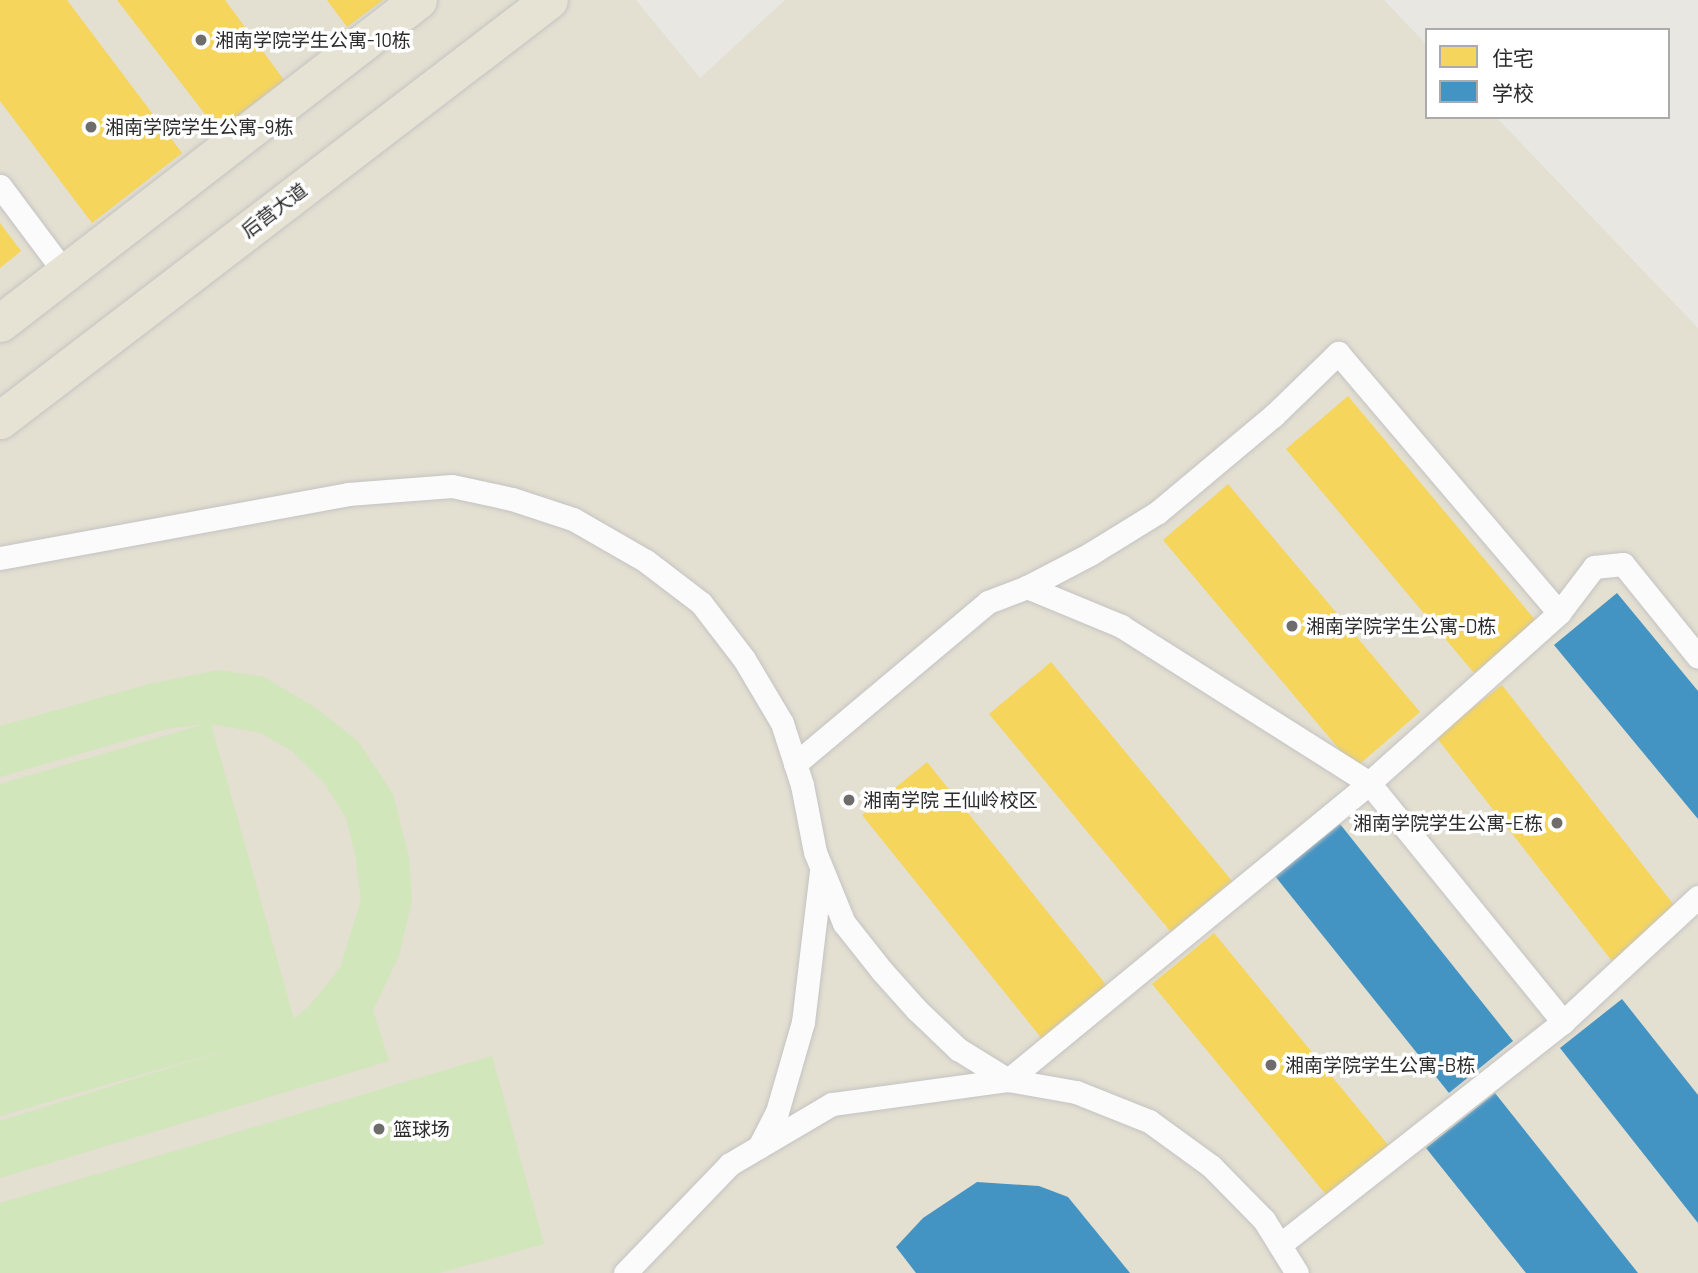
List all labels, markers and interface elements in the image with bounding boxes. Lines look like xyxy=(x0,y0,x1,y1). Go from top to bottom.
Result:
legend xyxy=(1425,28,1670,119)
place label: 湘南学院学生公寓-10栋 xyxy=(215,29,411,51)
marker: 湘南学院学生公寓-10栋 xyxy=(193,32,209,48)
text: 住宅 xyxy=(1492,45,1534,70)
text: 学校 xyxy=(1492,80,1534,105)
place label: 湘南学院学生公寓-9栋 xyxy=(105,116,293,138)
marker: 湘南学院学生公寓-9栋 xyxy=(83,119,99,135)
street label: 后营大道 xyxy=(237,178,311,242)
place label: 湘南学院学生公寓-D栋 xyxy=(1306,615,1496,637)
marker: 湘南学院学生公寓-D栋 xyxy=(1284,618,1300,634)
place label: 湘南学院 王仙岭校区 xyxy=(863,789,1038,811)
marker: 湘南学院 王仙岭校区 xyxy=(841,792,857,808)
place label: 湘南学院学生公寓-E栋 xyxy=(1353,812,1543,834)
marker: 湘南学院学生公寓-E栋 xyxy=(1549,815,1565,831)
place label: 湘南学院学生公寓-B栋 xyxy=(1285,1054,1475,1076)
marker: 湘南学院学生公寓-B栋 xyxy=(1263,1057,1279,1073)
place label: 篮球场 xyxy=(393,1118,450,1140)
marker: 篮球场 xyxy=(371,1121,387,1137)

